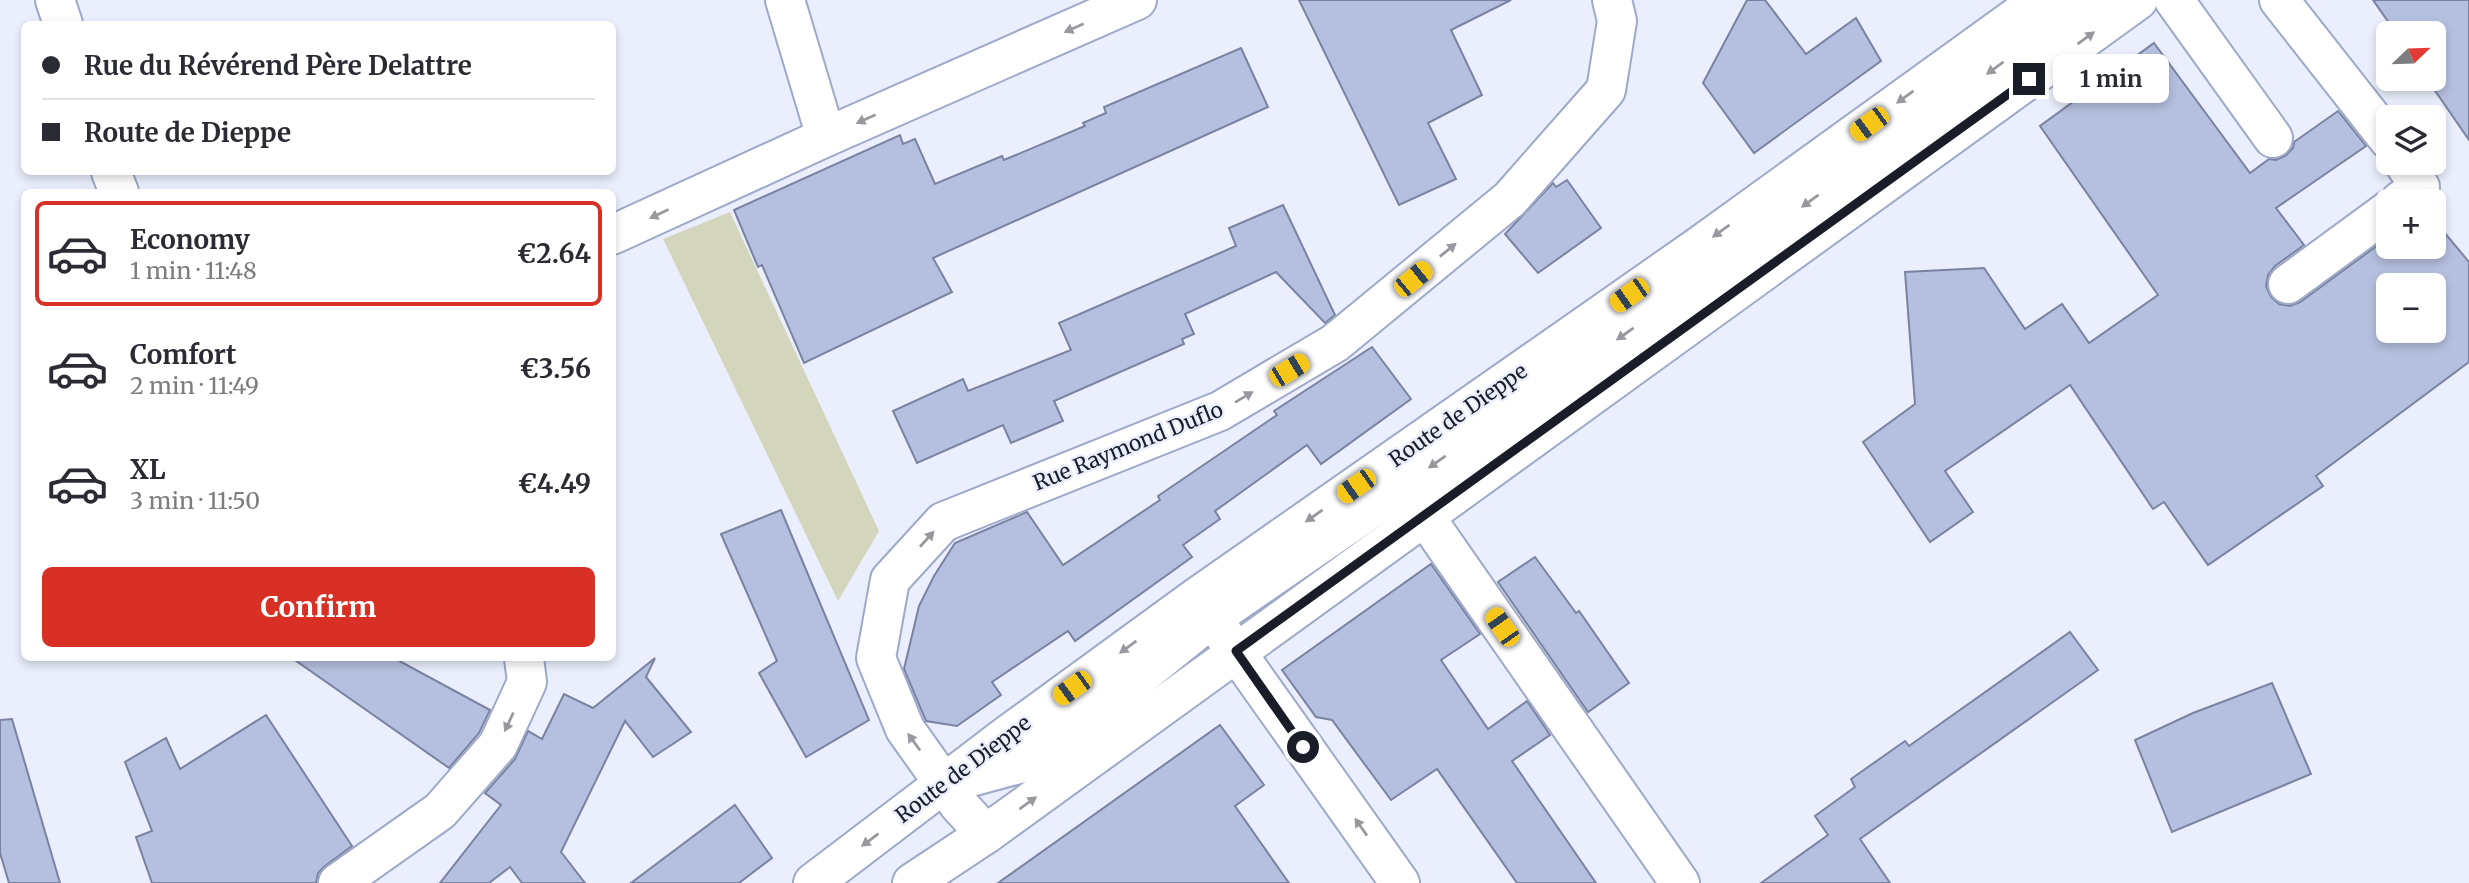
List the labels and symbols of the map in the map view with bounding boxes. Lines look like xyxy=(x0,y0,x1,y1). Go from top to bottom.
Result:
north arrow xyxy=(2376,21,2446,91)
one-way arrow xyxy=(1064,23,1085,34)
one-way arrow xyxy=(2077,31,2095,45)
callout: 1 min xyxy=(2054,55,2169,104)
one-way arrow xyxy=(1986,61,2004,75)
route end xyxy=(2013,63,2045,95)
one-way arrow xyxy=(1896,90,1914,104)
car xyxy=(1846,103,1893,145)
one-way arrow xyxy=(856,113,876,125)
one-way arrow xyxy=(1801,194,1819,208)
one-way arrow xyxy=(649,208,669,219)
one-way arrow xyxy=(1712,224,1730,238)
one-way arrow xyxy=(1440,243,1457,258)
car xyxy=(1391,258,1436,300)
car xyxy=(1606,274,1653,316)
one-way arrow xyxy=(1616,327,1634,341)
car xyxy=(1266,350,1313,390)
street label: Route de Dieppe xyxy=(1383,357,1533,473)
one-way arrow xyxy=(1235,390,1254,403)
street label: Rue Raymond Duflo xyxy=(1029,396,1227,496)
one-way arrow xyxy=(1428,456,1447,469)
car xyxy=(1333,465,1380,507)
one-way arrow xyxy=(1304,509,1323,522)
one-way arrow xyxy=(919,530,935,548)
car xyxy=(1482,604,1523,650)
one-way arrow xyxy=(1119,640,1137,654)
car xyxy=(1049,667,1096,709)
street label: Route de Dieppe xyxy=(890,709,1036,829)
one-way arrow xyxy=(503,712,515,732)
route start xyxy=(1287,731,1319,763)
one-way arrow xyxy=(907,733,921,751)
one-way arrow xyxy=(1019,796,1038,810)
one-way arrow xyxy=(1354,818,1368,836)
one-way arrow xyxy=(862,832,880,847)

